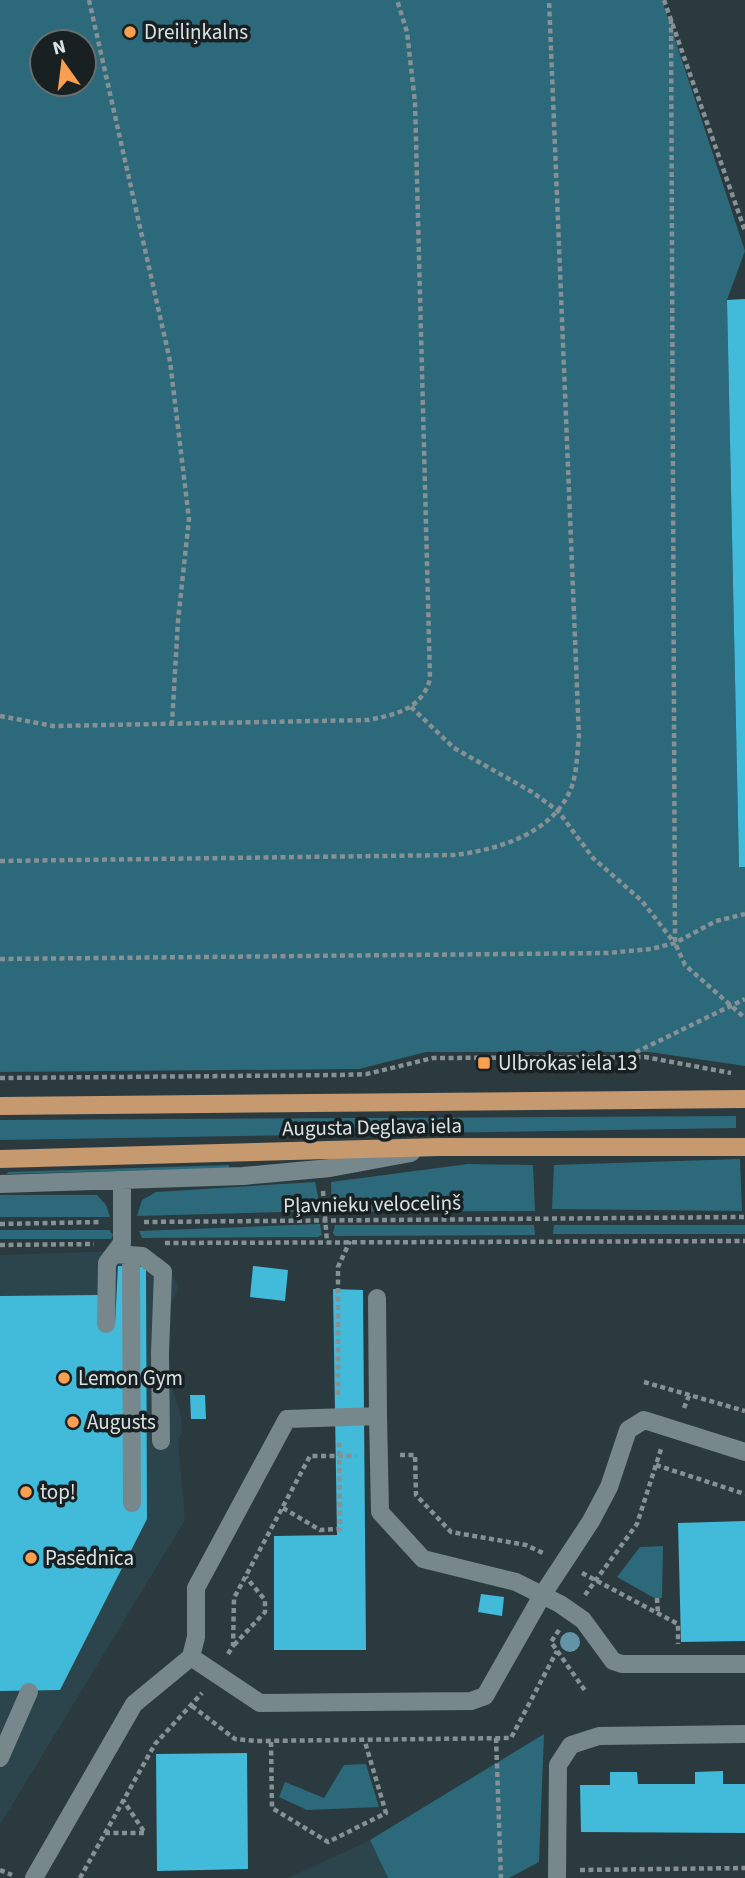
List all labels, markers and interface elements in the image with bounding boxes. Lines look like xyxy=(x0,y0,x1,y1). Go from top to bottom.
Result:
place label: Dreiliņkalns xyxy=(144,17,248,47)
marker: Dreiliņkalns xyxy=(122,24,138,40)
north arrow xyxy=(28,28,98,98)
text: N xyxy=(50,33,69,63)
place label: Ulbrokas iela 13 xyxy=(498,1048,637,1078)
marker: Ulbrokas iela 13 xyxy=(476,1055,492,1071)
street label: Augusta Deglava iela xyxy=(282,1110,462,1144)
street label: Pļavnieku veloceliņš xyxy=(283,1187,461,1221)
place label: Lemon Gym xyxy=(78,1363,183,1393)
marker: Lemon Gym xyxy=(56,1370,72,1386)
place label: Augusts xyxy=(87,1407,156,1437)
marker: Augusts xyxy=(65,1414,81,1430)
place label: top! xyxy=(40,1477,76,1507)
marker: top! xyxy=(18,1484,34,1500)
place label: Pasēdnīca xyxy=(45,1543,134,1573)
marker: Pasēdnīca xyxy=(23,1550,39,1566)

